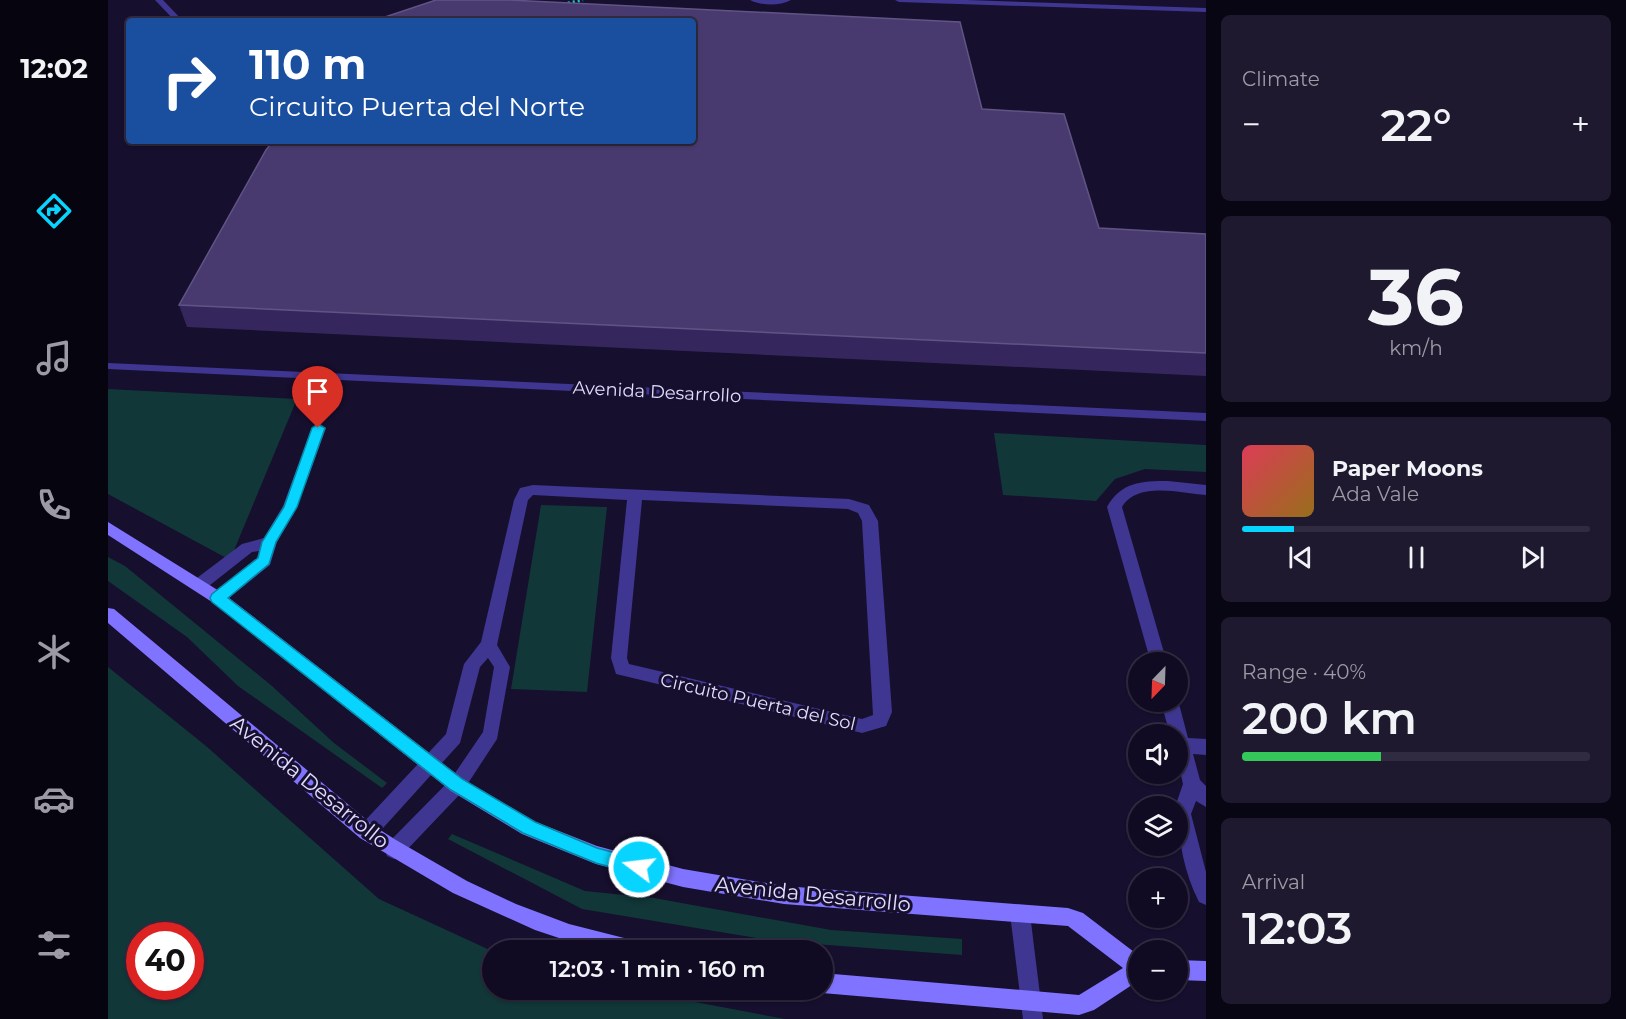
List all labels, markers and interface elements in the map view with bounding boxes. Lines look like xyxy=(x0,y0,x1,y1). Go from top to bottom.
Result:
text: 110 m xyxy=(249,38,366,90)
icon: right xyxy=(150,42,228,120)
text: 12:02 xyxy=(20,52,88,85)
text: Climate xyxy=(1242,67,1320,91)
text: Circuito Puerta del Norte xyxy=(249,90,585,123)
text: 22° xyxy=(1380,97,1452,152)
text: − xyxy=(1242,104,1261,144)
text: + xyxy=(1571,104,1590,144)
icon: directions xyxy=(33,190,75,232)
text: 36 xyxy=(1368,249,1464,345)
text: km/h xyxy=(1389,336,1443,360)
icon: music xyxy=(33,337,75,379)
pin xyxy=(292,366,343,428)
icon: arrive xyxy=(301,375,334,408)
street label: Avenida Desarrollo xyxy=(572,377,742,407)
text: Paper Moons xyxy=(1332,455,1483,482)
text: Ada Vale xyxy=(1332,482,1419,506)
icon: phone xyxy=(33,484,75,526)
icon: previous xyxy=(1284,541,1317,574)
icon: pause xyxy=(1400,541,1433,574)
icon: next xyxy=(1516,541,1549,574)
icon: climate xyxy=(33,631,75,673)
north arrow xyxy=(1128,652,1188,712)
map controls xyxy=(1128,652,1188,1000)
text: Range · 40% xyxy=(1242,660,1366,684)
street label: Circuito Puerta del Sol xyxy=(658,669,858,735)
text: 200 km xyxy=(1242,690,1417,745)
street label: Avenida Desarrollo xyxy=(226,710,394,854)
button: sound xyxy=(1128,724,1188,784)
icon: car xyxy=(33,778,75,820)
button: layers xyxy=(1128,796,1188,856)
position arrow xyxy=(607,835,671,899)
button: + xyxy=(1128,868,1188,928)
text: Arrival xyxy=(1242,870,1305,894)
street label: Avenida Desarrollo xyxy=(714,871,912,917)
text: 12:03 xyxy=(1242,900,1352,955)
speed limit sign: 40 xyxy=(126,922,204,1000)
icon: filters xyxy=(33,924,75,966)
button: − xyxy=(1128,940,1188,1000)
text: 12:03 · 1 min · 160 m xyxy=(550,956,766,983)

